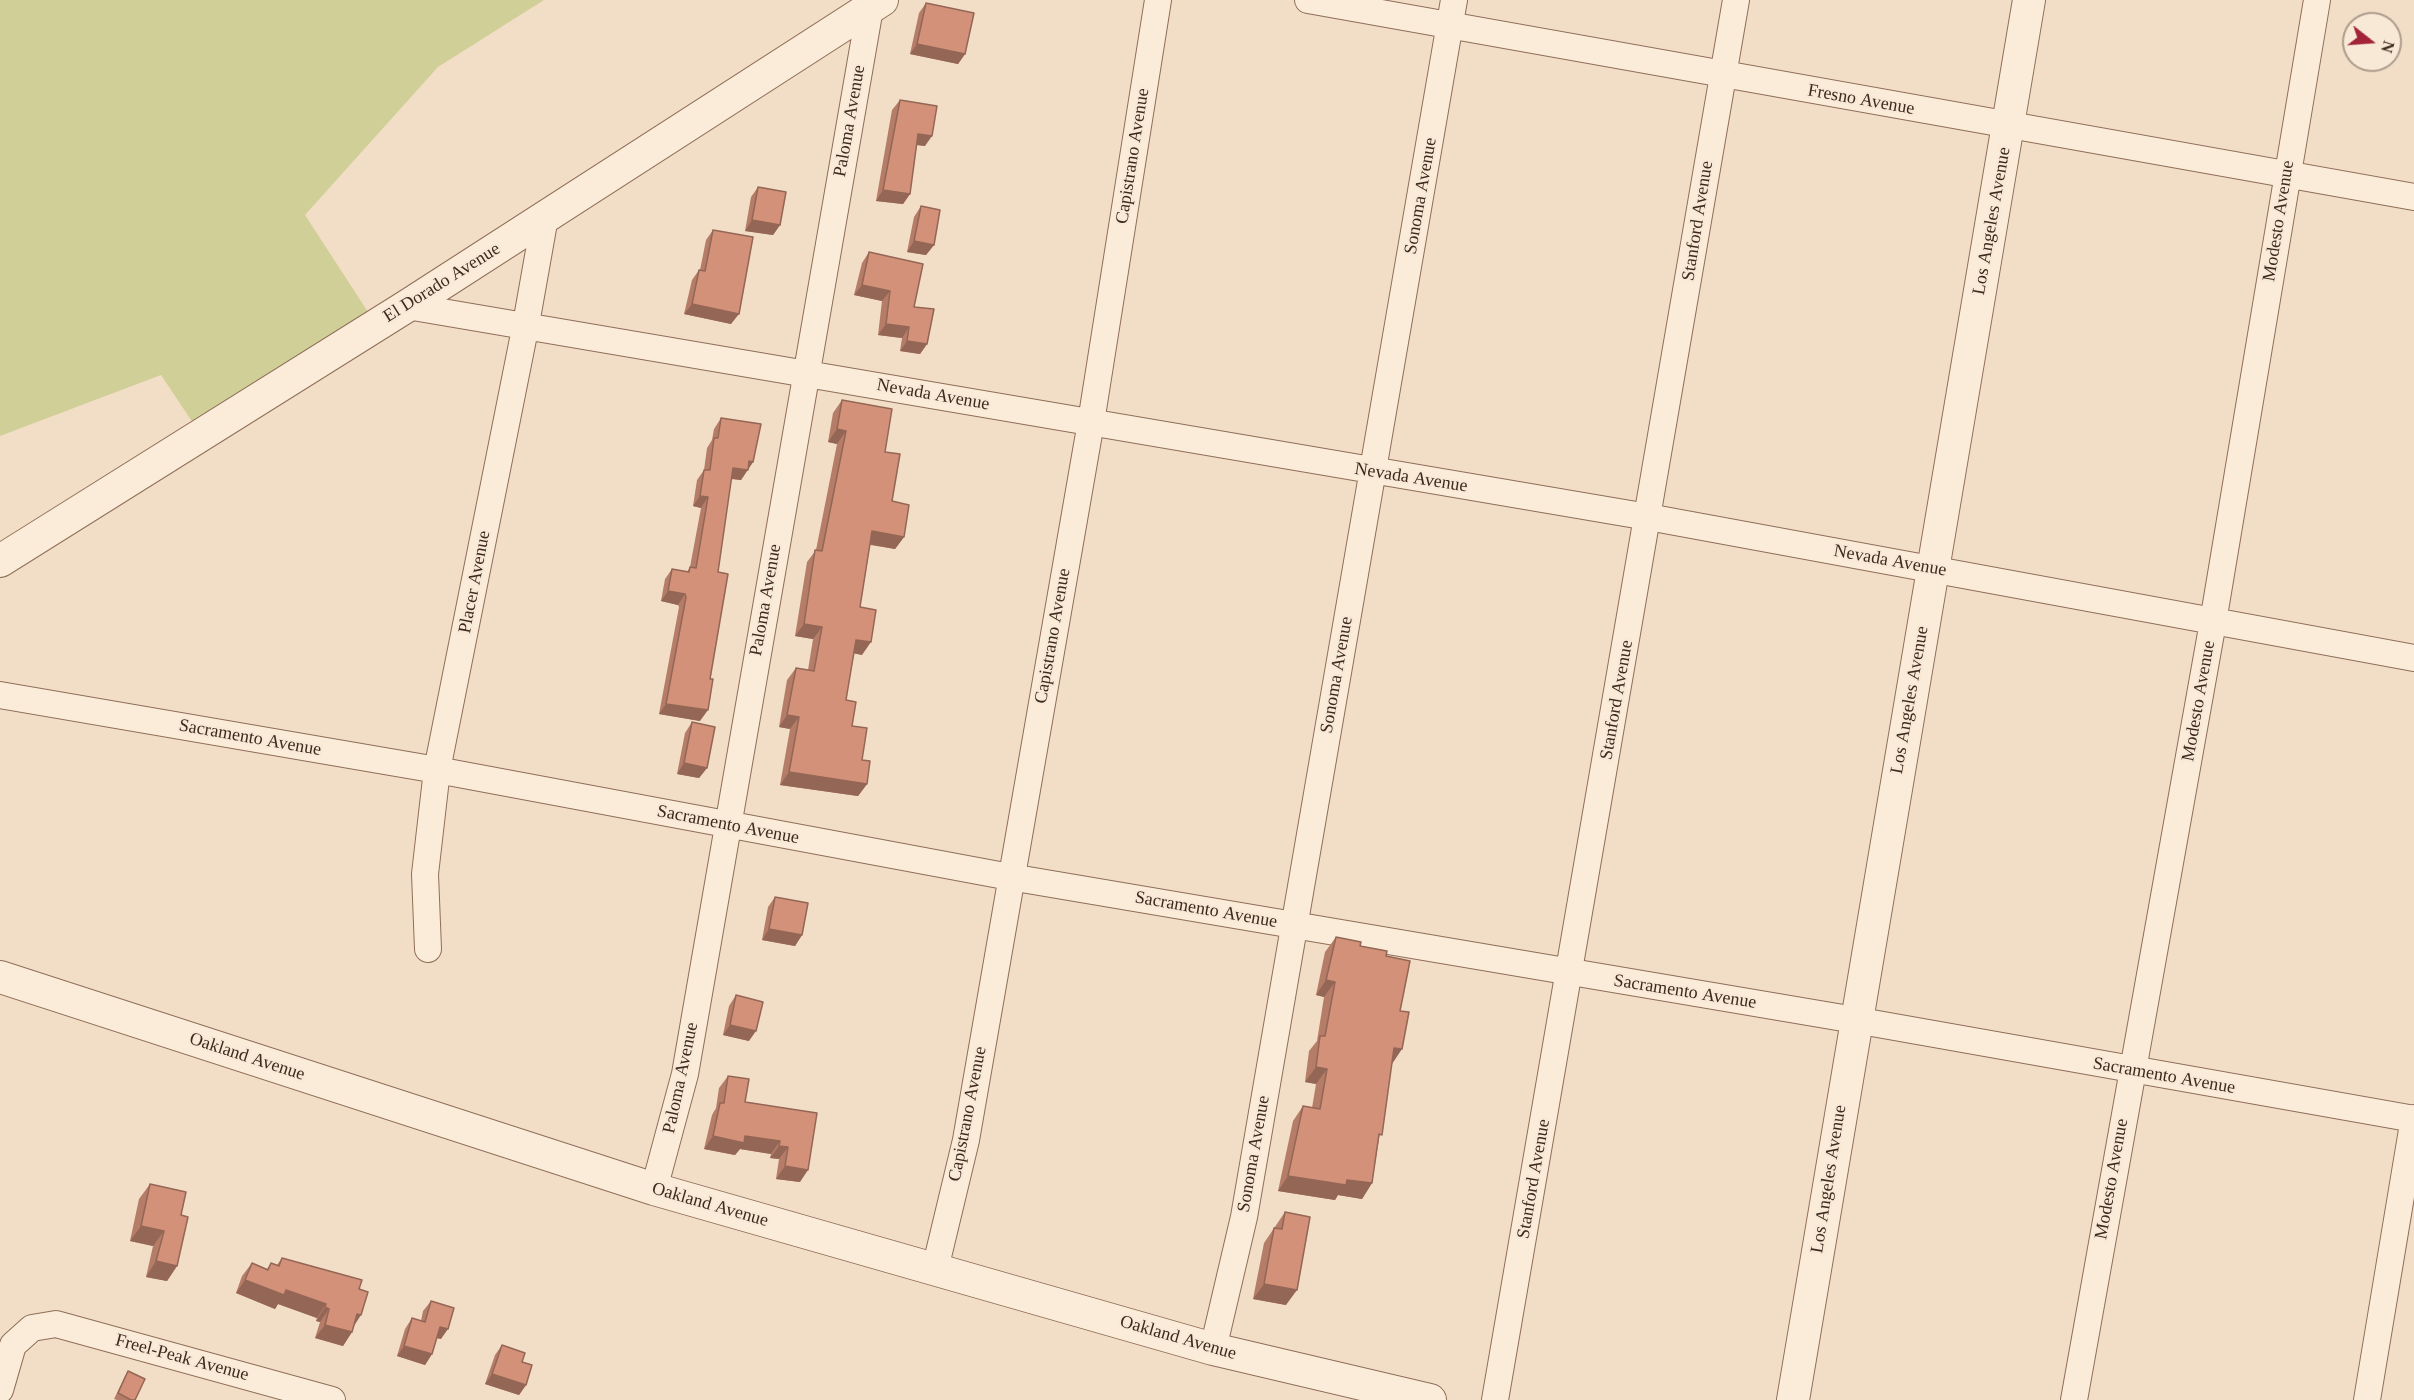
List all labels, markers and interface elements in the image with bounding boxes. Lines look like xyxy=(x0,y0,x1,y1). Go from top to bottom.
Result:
north arrow xyxy=(2342,12,2402,72)
text: N xyxy=(2378,39,2398,55)
street label: Paloma Avenue xyxy=(830,63,870,179)
street label: Fresno Avenue xyxy=(1806,80,1916,120)
street label: Capistrano Avenue xyxy=(1112,87,1154,225)
street label: Sonoma Avenue xyxy=(1400,136,1442,256)
street label: Los Angeles Avenue xyxy=(1968,145,2016,297)
street label: Stanford Avenue xyxy=(1678,159,1718,283)
street label: Modesto Avenue xyxy=(2259,159,2299,283)
street label: El Dorado Avenue xyxy=(380,238,504,328)
street label: Nevada Avenue xyxy=(875,374,991,416)
street label: Nevada Avenue xyxy=(1353,458,1469,498)
street label: Placer Avenue xyxy=(454,529,496,635)
street label: Nevada Avenue xyxy=(1832,540,1948,582)
street label: Paloma Avenue xyxy=(746,542,786,658)
street label: Capistrano Avenue xyxy=(1030,567,1076,705)
street label: Sonoma Avenue xyxy=(1316,615,1358,735)
street label: Los Angeles Avenue xyxy=(1886,624,1934,776)
street label: Stanford Avenue xyxy=(1596,638,1638,762)
street label: Modesto Avenue xyxy=(2178,639,2220,763)
street label: Sacramento Avenue xyxy=(177,715,323,761)
street label: Sacramento Avenue xyxy=(655,801,801,849)
street label: Sacramento Avenue xyxy=(1133,887,1279,933)
street label: Sacramento Avenue xyxy=(1612,970,1758,1014)
street label: Paloma Avenue xyxy=(659,1020,703,1136)
street label: Oakland Avenue xyxy=(187,1028,307,1086)
street label: Capistrano Avenue xyxy=(944,1045,992,1183)
street label: Sacramento Avenue xyxy=(2091,1053,2237,1099)
street label: Sonoma Avenue xyxy=(1233,1094,1275,1214)
street label: Los Angeles Avenue xyxy=(1807,1103,1851,1255)
street label: Stanford Avenue xyxy=(1513,1117,1555,1241)
street label: Modesto Avenue xyxy=(2091,1117,2133,1241)
street label: Oakland Avenue xyxy=(649,1178,771,1232)
street label: Oakland Avenue xyxy=(1117,1311,1239,1365)
street label: Freel-Peak Avenue xyxy=(113,1330,251,1386)

